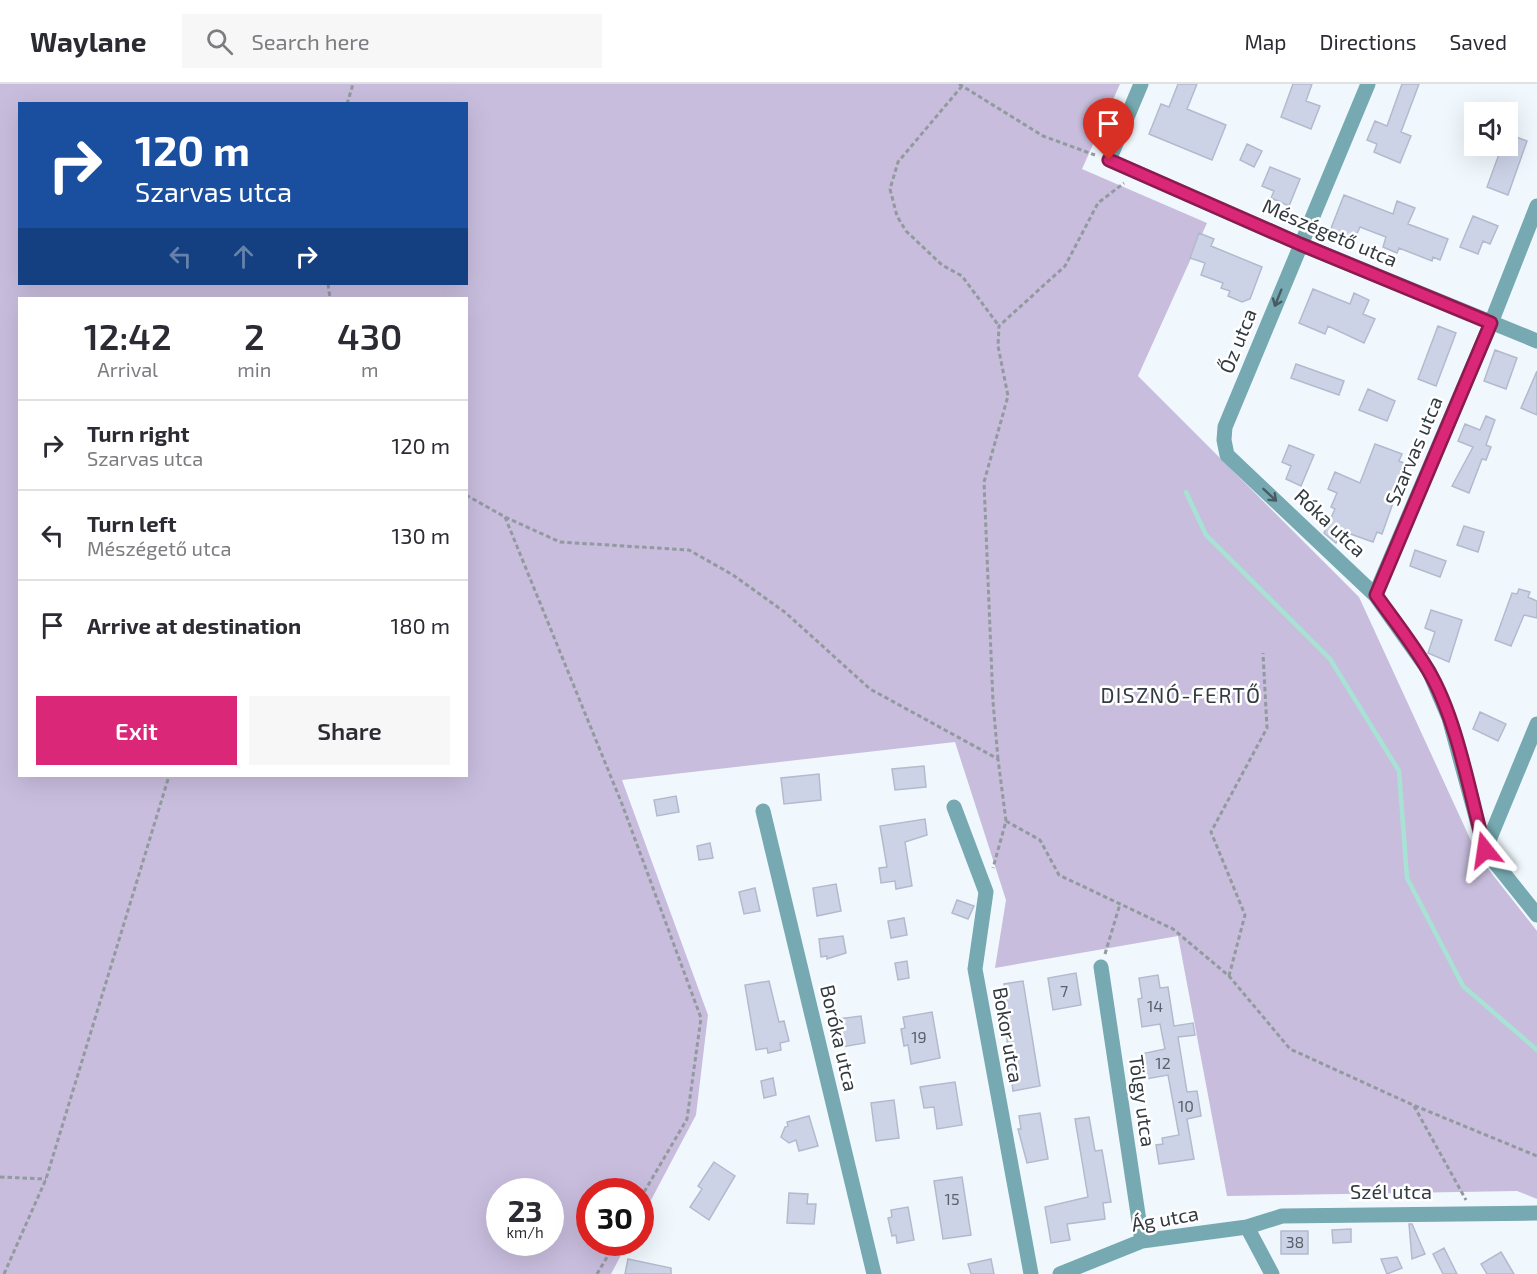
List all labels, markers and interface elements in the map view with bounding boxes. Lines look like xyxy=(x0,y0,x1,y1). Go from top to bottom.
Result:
search box xyxy=(182,14,602,68)
text: Waylane xyxy=(30,24,146,58)
icon: search xyxy=(203,25,236,58)
text: Search here xyxy=(251,28,370,54)
text: Map xyxy=(1244,29,1287,54)
text: Directions xyxy=(1320,29,1416,54)
text: Saved xyxy=(1449,29,1507,54)
pin xyxy=(1083,98,1134,160)
map controls xyxy=(1464,102,1518,156)
button: sound xyxy=(1464,102,1518,156)
icon: arrive xyxy=(1092,107,1125,140)
text: 120 m xyxy=(135,124,250,174)
icon: right xyxy=(36,126,114,204)
text: Szarvas utca xyxy=(135,175,292,207)
street label: Mészégető utca xyxy=(1259,193,1402,271)
icon: left xyxy=(164,240,197,273)
icon: ahead xyxy=(227,240,260,273)
icon: right xyxy=(290,240,323,273)
one-way arrow xyxy=(1272,288,1283,307)
street label: Őz utca xyxy=(1213,305,1261,377)
text: 12:42 xyxy=(84,314,172,357)
text: 2 xyxy=(244,314,265,357)
text: 430 xyxy=(337,314,402,357)
text: Arrival xyxy=(97,357,158,381)
text: min xyxy=(237,357,271,381)
text: m xyxy=(361,357,378,381)
street label: Szarvas utca xyxy=(1379,392,1447,509)
text: Turn right xyxy=(87,420,189,446)
icon: right xyxy=(36,429,69,462)
text: 120 m xyxy=(391,432,450,458)
text: Szarvas utca xyxy=(87,446,203,470)
street label: Róka utca xyxy=(1290,483,1371,561)
one-way arrow xyxy=(1262,488,1277,503)
text: Turn left xyxy=(87,510,176,536)
icon: left xyxy=(36,519,69,552)
text: 130 m xyxy=(392,522,450,548)
text: Mészégető utca xyxy=(87,536,231,560)
icon: arrive xyxy=(36,609,69,642)
text: Arrive at destination xyxy=(87,612,301,638)
text: 180 m xyxy=(390,612,450,638)
district label: DISZNÓ-FERTŐ xyxy=(1100,682,1262,707)
button: Exit xyxy=(36,696,237,765)
button: Share xyxy=(249,696,450,765)
position arrow xyxy=(1453,818,1517,882)
house number: 7 xyxy=(1060,981,1068,1000)
street label: Boróka utca xyxy=(816,982,864,1093)
street label: Bokor utca xyxy=(989,985,1029,1085)
house number: 14 xyxy=(1147,996,1163,1015)
house number: 19 xyxy=(911,1027,927,1046)
house number: 12 xyxy=(1155,1053,1171,1072)
street label: Tölgy utca xyxy=(1125,1054,1161,1148)
house number: 10 xyxy=(1178,1096,1194,1115)
speed limit sign: 30 xyxy=(576,1178,654,1256)
street label: Szél utca xyxy=(1350,1179,1432,1203)
house number: 15 xyxy=(945,1189,959,1208)
text: 23 xyxy=(508,1192,542,1228)
street label: Ág utca xyxy=(1129,1200,1200,1236)
text: km/h xyxy=(506,1223,544,1241)
house number: 38 xyxy=(1286,1232,1304,1251)

